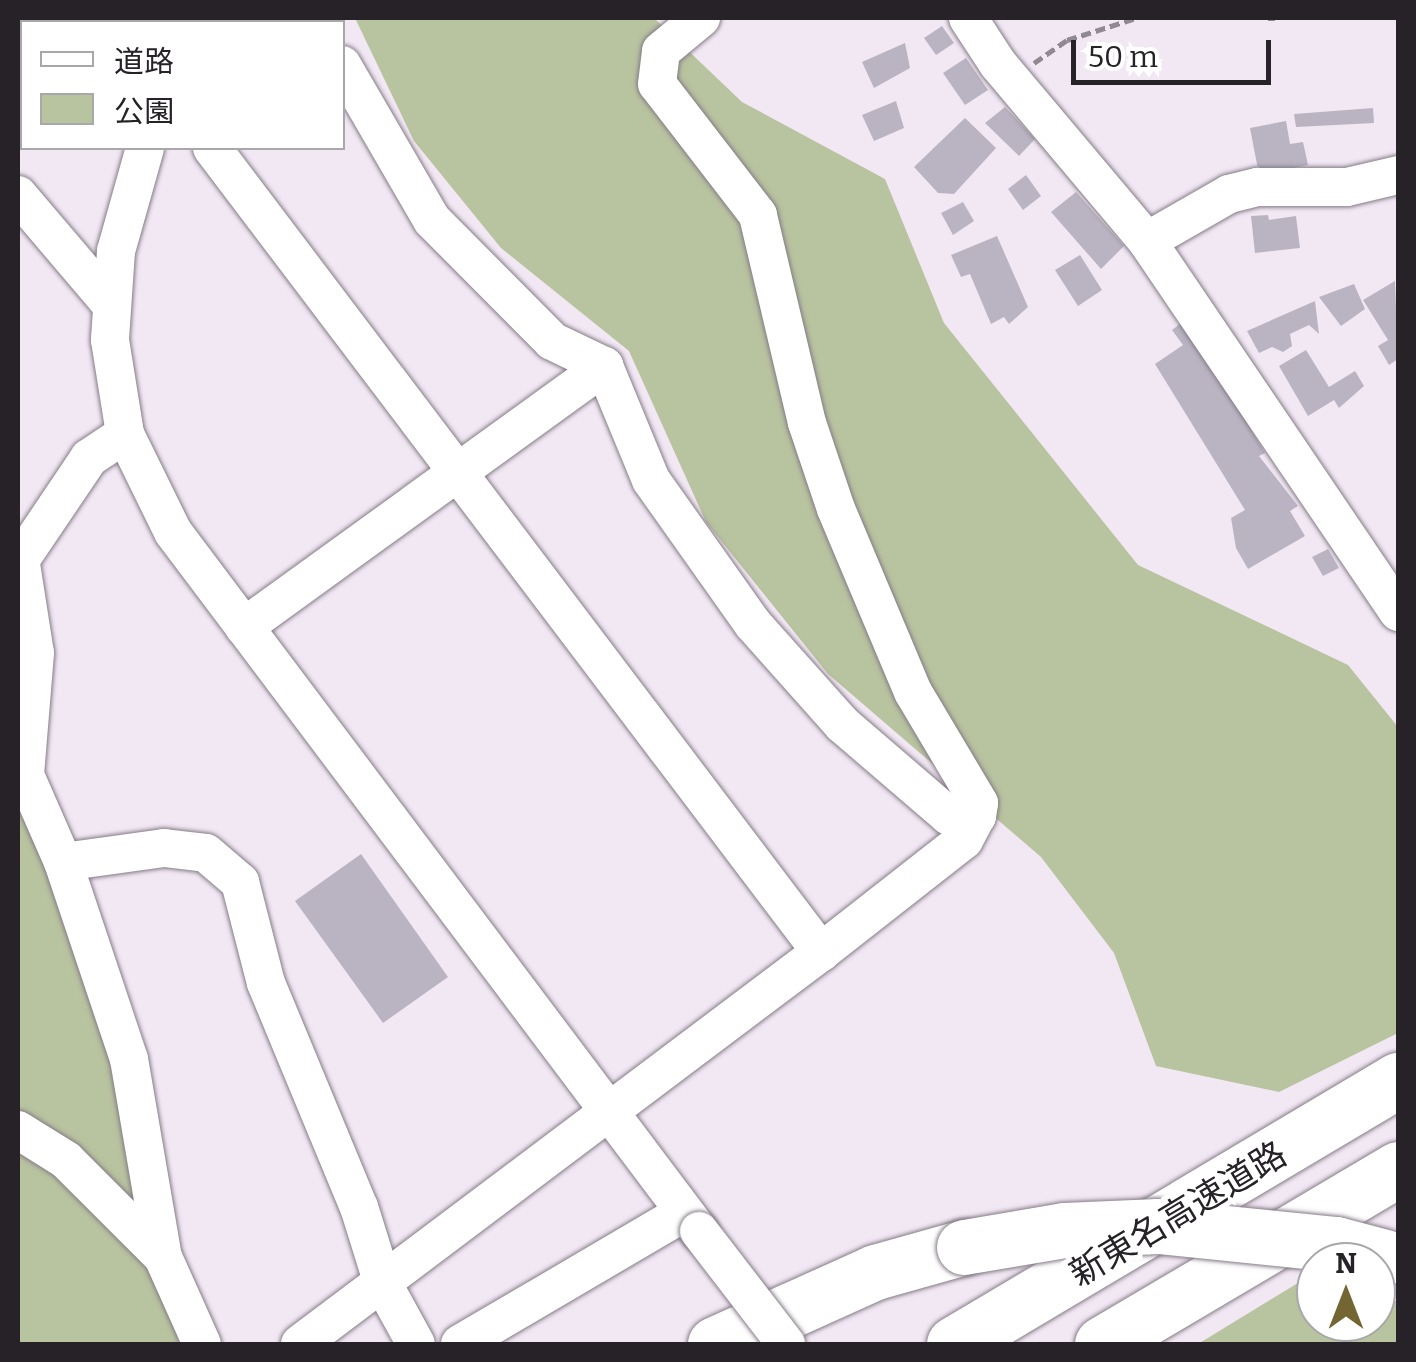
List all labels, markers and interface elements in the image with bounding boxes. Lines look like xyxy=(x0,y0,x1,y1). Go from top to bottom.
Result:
legend xyxy=(20,20,345,150)
scale bar xyxy=(1076,20,1276,82)
text: 50 m xyxy=(1088,39,1158,75)
text: 道路 xyxy=(114,44,174,80)
text: 公園 xyxy=(114,94,174,130)
street label: 新東名高速道路 xyxy=(1062,1133,1294,1295)
north arrow xyxy=(1296,1242,1396,1342)
text: N xyxy=(1335,1247,1357,1280)

